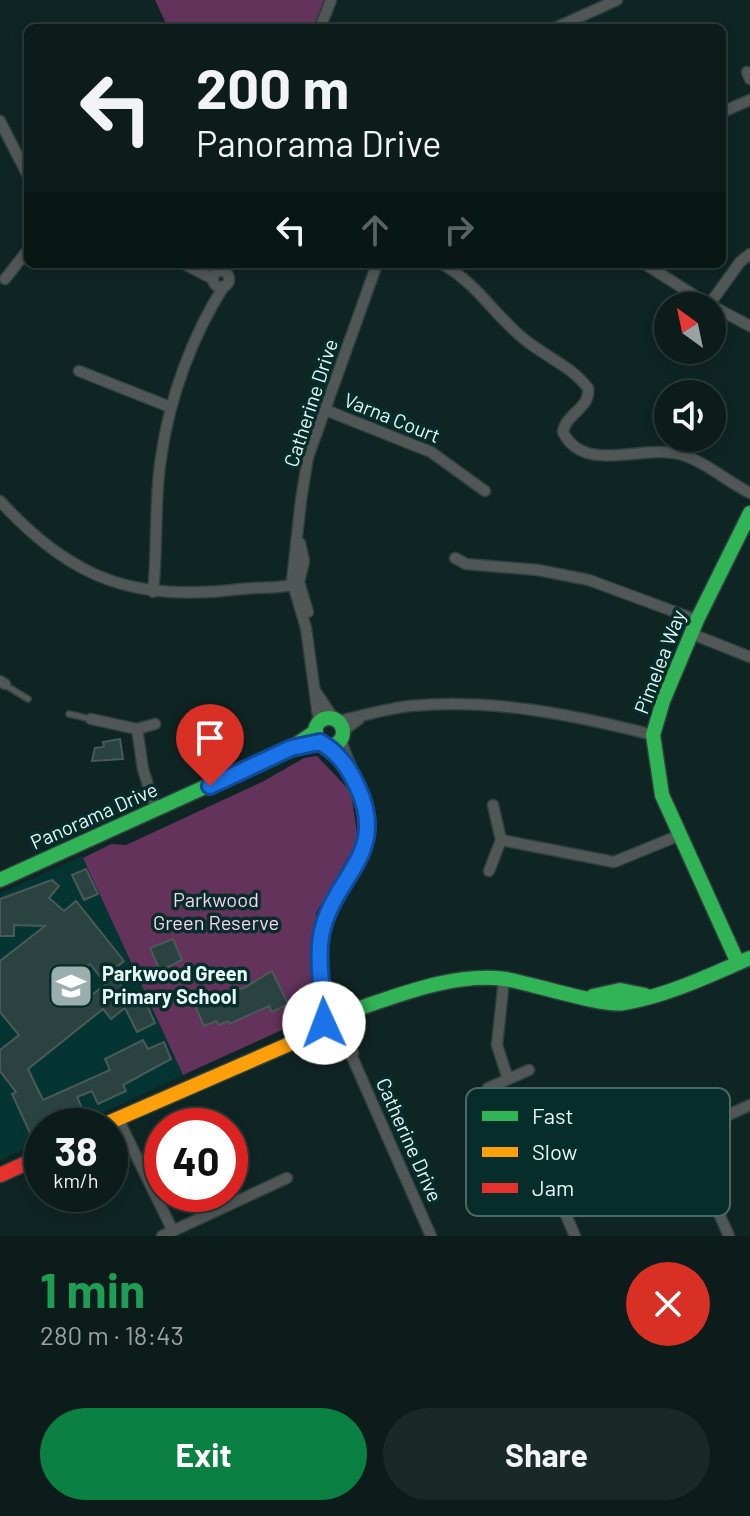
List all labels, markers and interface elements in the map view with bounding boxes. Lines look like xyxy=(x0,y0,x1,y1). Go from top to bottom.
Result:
text: 200 m xyxy=(196,53,349,120)
icon: left xyxy=(64,56,168,160)
text: Panorama Drive xyxy=(196,121,441,164)
icon: left xyxy=(269,208,313,252)
icon: ahead xyxy=(353,208,397,252)
icon: right xyxy=(437,208,481,252)
north arrow xyxy=(654,292,726,364)
map controls xyxy=(654,292,726,452)
street label: Catherine Drive xyxy=(278,336,342,470)
button: sound xyxy=(654,380,726,452)
street label: Varna Court xyxy=(341,387,444,447)
street label: Pimelea Way xyxy=(628,606,690,717)
pin xyxy=(176,704,244,786)
icon: arrive xyxy=(188,716,232,760)
street label: Panorama Drive xyxy=(26,776,161,854)
park label: Parkwood Green Reserve xyxy=(153,887,279,934)
place label: Parkwood Green Primary School xyxy=(102,961,248,1008)
school or university icon: Parkwood Green Primary School xyxy=(47,962,95,1010)
position arrow xyxy=(282,981,366,1065)
street label: Catherine Drive xyxy=(372,1074,448,1205)
legend xyxy=(466,1088,730,1216)
text: Fast xyxy=(532,1102,574,1128)
speed limit sign: 40 xyxy=(144,1108,248,1212)
text: 38 xyxy=(54,1126,98,1174)
text: Slow xyxy=(532,1138,577,1164)
text: km/h xyxy=(53,1168,99,1192)
text: Jam xyxy=(532,1174,574,1200)
text: 1 min xyxy=(40,1260,145,1318)
button: close xyxy=(626,1262,710,1346)
text: 280 m · 18:43 xyxy=(40,1319,184,1350)
button: Exit xyxy=(40,1408,367,1500)
button: Share xyxy=(383,1408,710,1500)

